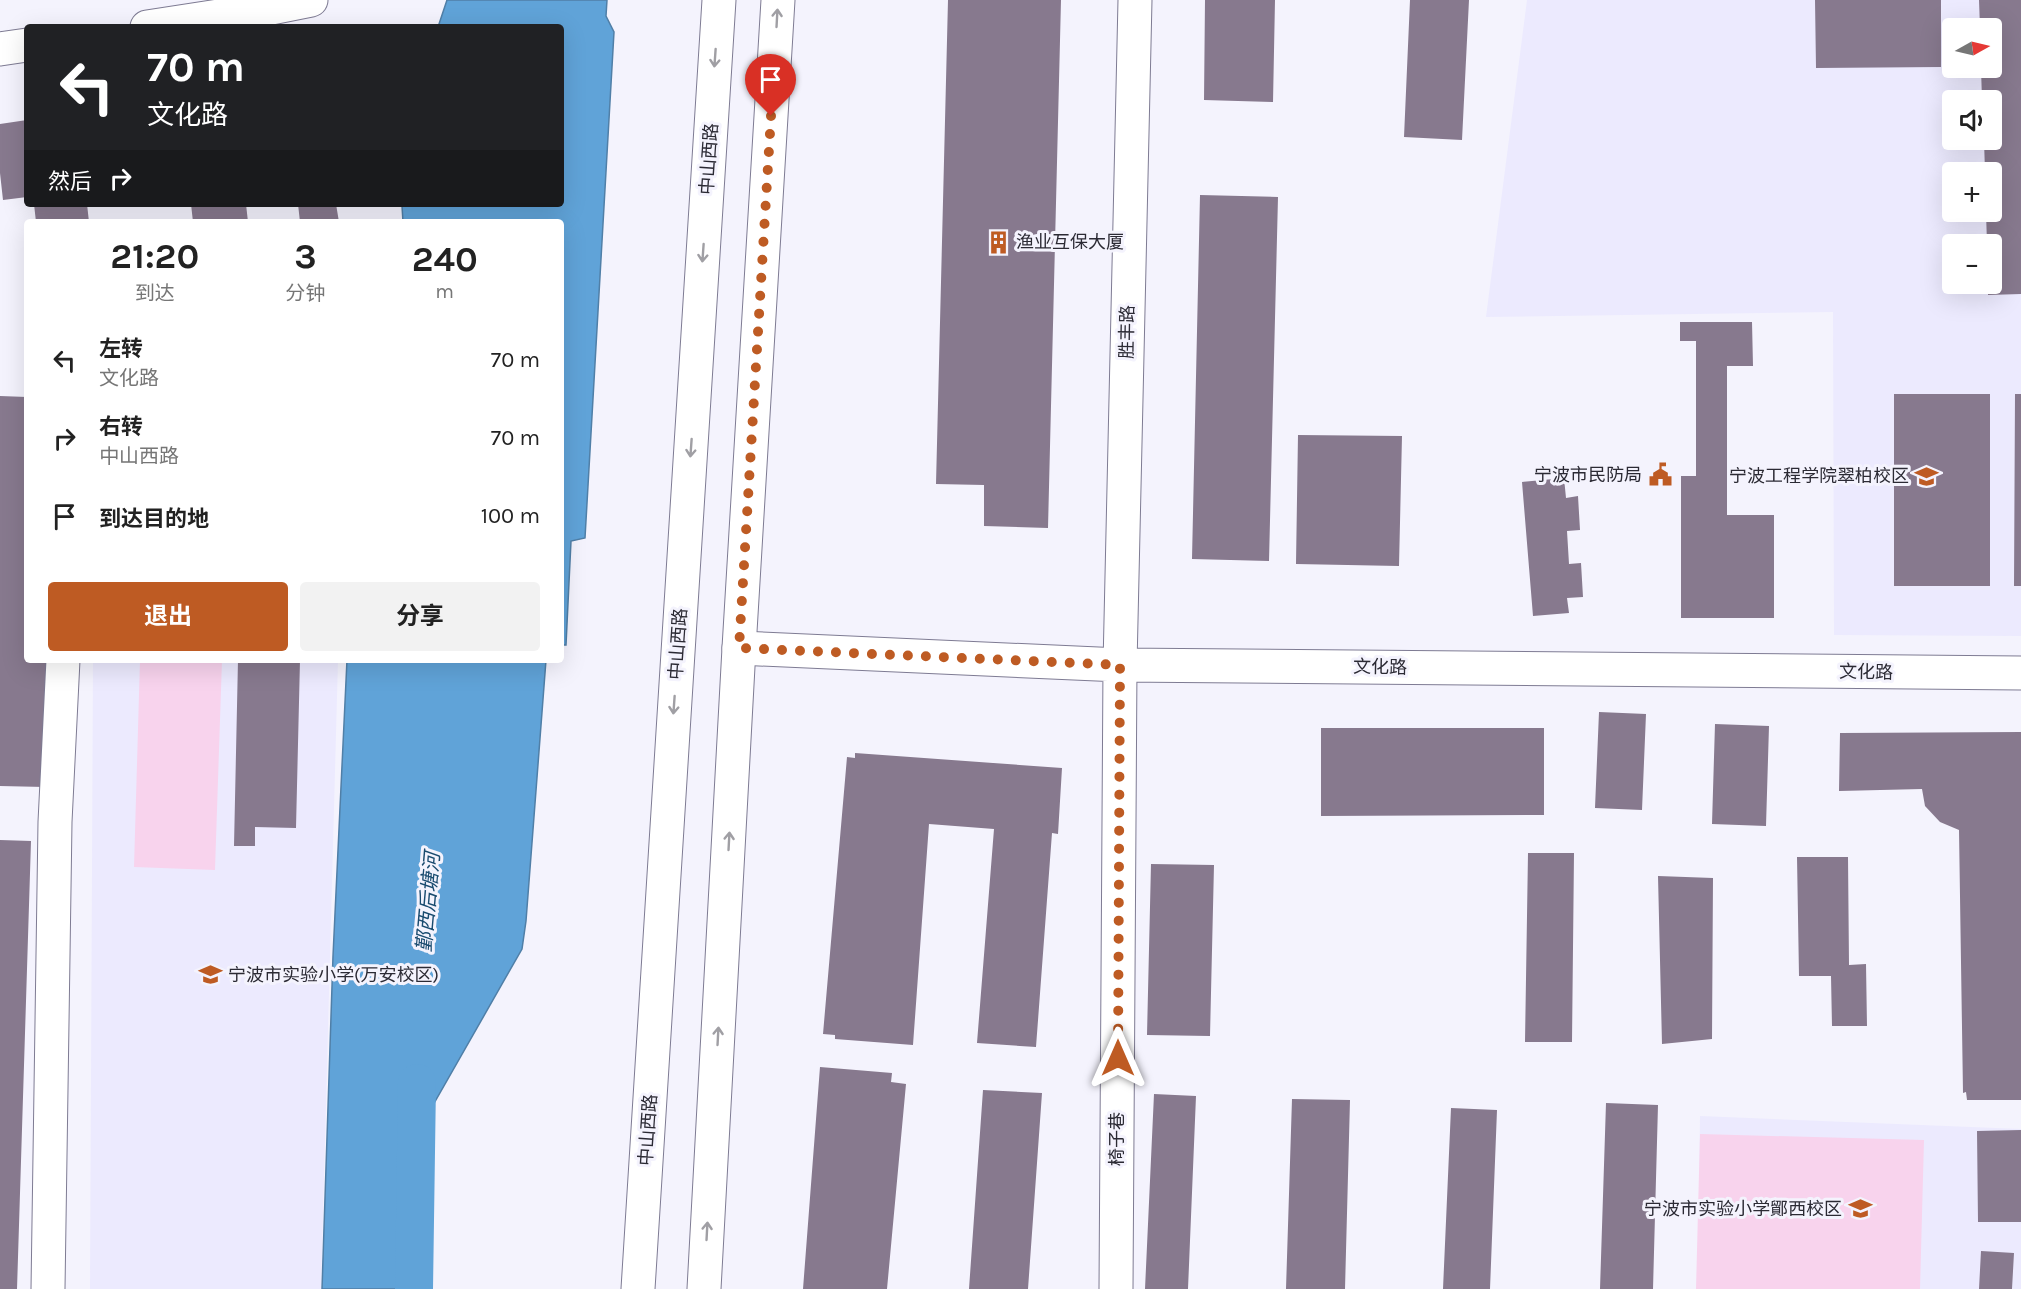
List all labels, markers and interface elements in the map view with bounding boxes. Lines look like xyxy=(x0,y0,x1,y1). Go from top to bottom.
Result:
one-way arrow xyxy=(771,8,782,28)
north arrow xyxy=(1942,18,2002,78)
map controls xyxy=(1942,18,2002,294)
text: 70 m xyxy=(147,42,245,92)
icon: left xyxy=(48,48,126,126)
one-way arrow xyxy=(709,48,720,68)
pin xyxy=(745,54,796,116)
icon: arrive xyxy=(754,63,787,96)
button: sound xyxy=(1942,90,2002,150)
text: 文化路 xyxy=(147,99,228,131)
street label: 中山西路 xyxy=(696,122,722,196)
icon: right xyxy=(104,162,137,195)
button: + xyxy=(1942,162,2002,222)
text: 然后 xyxy=(48,169,92,195)
building icon: 渔业互保大厦 xyxy=(985,229,1011,255)
place label: 渔业互保大厦 xyxy=(1016,231,1124,253)
button: − xyxy=(1942,234,2002,294)
text: 21:20 xyxy=(110,235,199,277)
text: 3 xyxy=(294,235,317,277)
text: 240 xyxy=(412,238,478,280)
one-way arrow xyxy=(697,243,708,262)
text: m xyxy=(435,280,454,303)
text: 到达 xyxy=(135,282,175,305)
text: 分钟 xyxy=(285,282,325,305)
street label: 胜丰路 xyxy=(1116,305,1138,359)
text: 左转 xyxy=(99,336,143,362)
icon: left xyxy=(48,344,81,377)
text: 70 m xyxy=(491,347,540,373)
text: 文化路 xyxy=(99,367,159,390)
text: 右转 xyxy=(99,414,143,440)
icon: right xyxy=(48,422,81,455)
text: 70 m xyxy=(491,425,540,451)
one-way arrow xyxy=(685,437,696,457)
text: 中山西路 xyxy=(99,445,179,468)
public building icon: 宁波市民防局 xyxy=(1647,462,1673,488)
school or university icon: 宁波工程学院翠柏校区 xyxy=(1914,463,1940,489)
place label: 宁波市民防局 xyxy=(1534,464,1642,486)
place label: 宁波工程学院翠柏校区 xyxy=(1729,465,1909,487)
icon: arrive xyxy=(48,500,81,533)
text: 100 m xyxy=(481,503,540,529)
text: 到达目的地 xyxy=(99,506,209,532)
button: 退出 xyxy=(48,582,288,651)
button: 分享 xyxy=(300,582,540,651)
street label: 中山西路 xyxy=(665,607,691,681)
street label: 文化路 xyxy=(1353,656,1407,678)
street label: 文化路 xyxy=(1839,661,1893,683)
one-way arrow xyxy=(669,695,680,715)
one-way arrow xyxy=(723,832,734,852)
water label: 鄞西后塘河 xyxy=(413,847,445,953)
school or university icon: 宁波市实验小学(万安校区) xyxy=(197,962,223,988)
place label: 宁波市实验小学(万安校区) xyxy=(228,964,439,986)
one-way arrow xyxy=(713,1026,724,1046)
position arrow xyxy=(1086,1026,1150,1090)
street label: 中山西路 xyxy=(635,1093,661,1167)
street label: 椅子巷 xyxy=(1106,1112,1128,1166)
school or university icon: 宁波市实验小学鄮西校区 xyxy=(1847,1196,1873,1222)
place label: 宁波市实验小学鄮西校区 xyxy=(1644,1198,1842,1220)
one-way arrow xyxy=(702,1221,713,1241)

